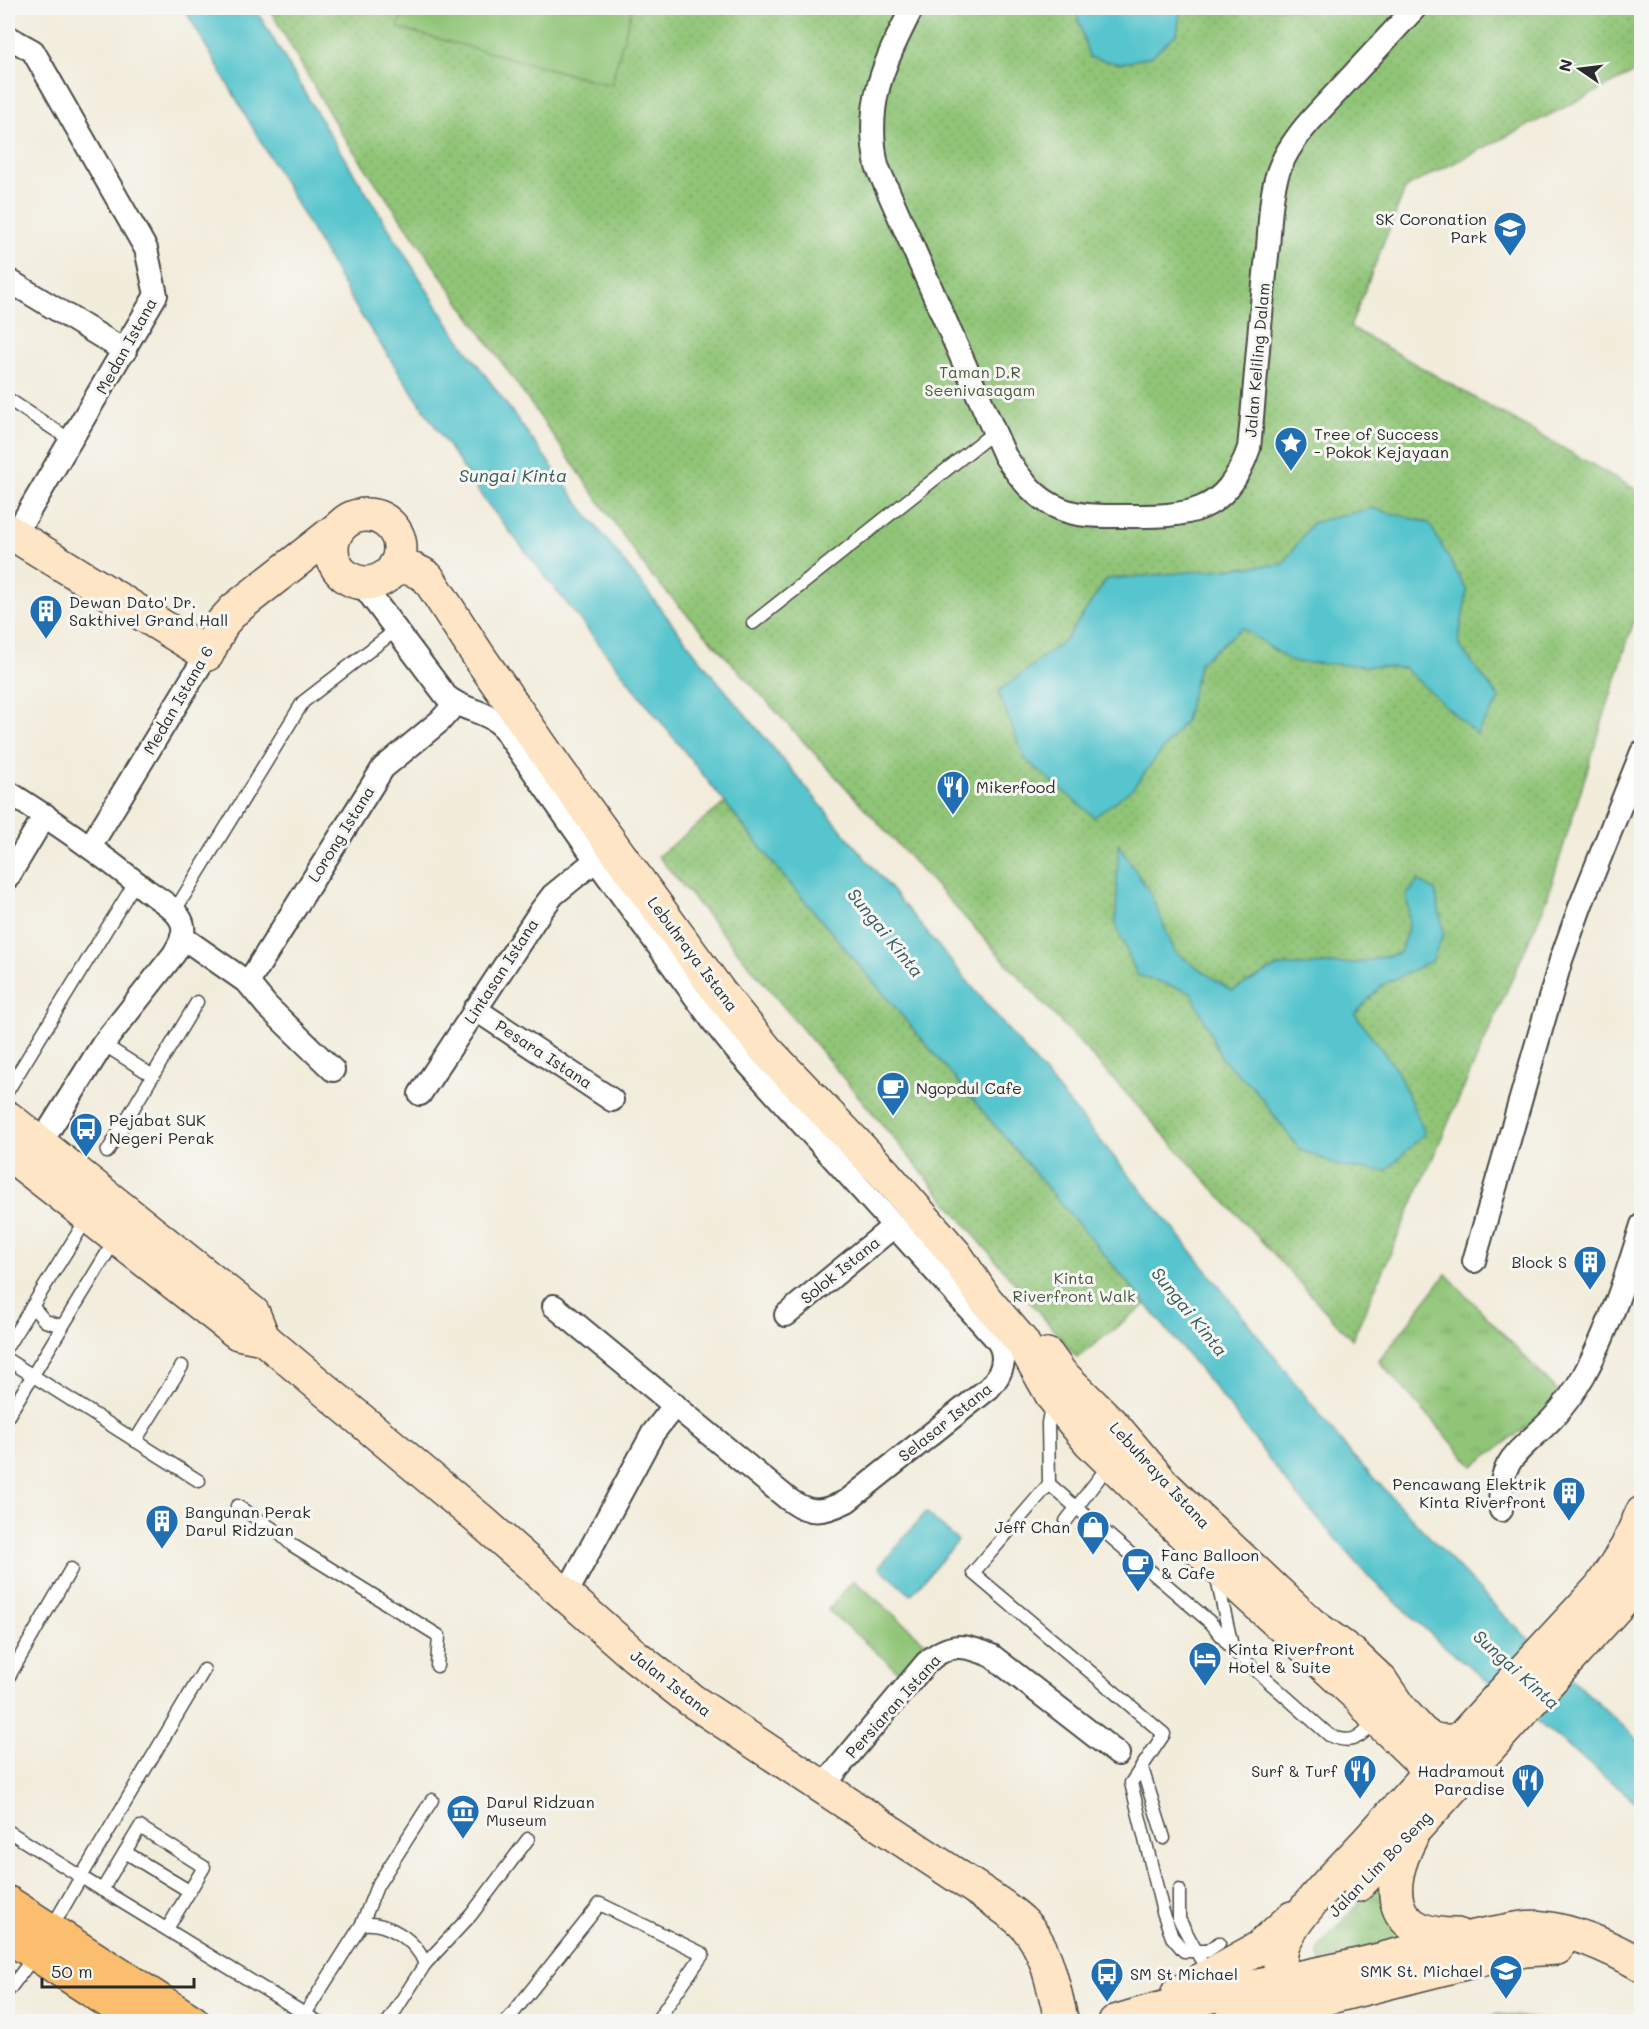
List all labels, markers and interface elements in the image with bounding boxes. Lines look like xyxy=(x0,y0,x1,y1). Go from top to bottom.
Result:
north arrow xyxy=(1550,39,1610,99)
text: N xyxy=(1553,57,1577,74)
place label: SK Coronation Park xyxy=(1376,208,1487,247)
school or university icon: SK Coronation Park xyxy=(1492,210,1528,257)
street label: Jalan Keliling Dalam xyxy=(1239,282,1274,438)
street label: Medan Istana xyxy=(90,294,161,398)
park label: Taman D.R Seenivasagam xyxy=(925,361,1035,400)
place label: Tree of Success - Pokok Kejayaan xyxy=(1314,423,1449,462)
place icon: Tree of Success - Pokok Kejayaan xyxy=(1273,425,1309,472)
water label: Sungai Kinta xyxy=(459,463,567,487)
place label: Dewan Dato' Dr. Sakthivel Grand Hall xyxy=(69,591,228,630)
building icon: Dewan Dato' Dr. Sakthivel Grand Hall xyxy=(28,593,64,640)
street label: Medan Istana 6 xyxy=(138,642,217,758)
restaurant icon: Mikerfood xyxy=(935,769,971,816)
place label: Mikerfood xyxy=(976,776,1055,797)
street label: Lorong Istana xyxy=(303,782,378,886)
water label: Sungai Kinta xyxy=(842,883,929,982)
street label: Lebuhraya Istana xyxy=(643,892,743,1015)
street label: Lintasan Istana xyxy=(459,914,542,1027)
street label: Pesara Istana xyxy=(492,1015,597,1093)
cafe icon: Ngopdul Cafe xyxy=(875,1070,911,1117)
place label: Ngopdul Cafe xyxy=(916,1077,1022,1098)
place label: Pejabat SUK Negeri Perak xyxy=(109,1109,214,1148)
bus stop icon: Pejabat SUK Negeri Perak xyxy=(68,1111,104,1158)
street label: Solok Istana xyxy=(796,1231,884,1308)
building icon: Block S xyxy=(1572,1244,1608,1291)
place label: Block S xyxy=(1512,1251,1567,1272)
water label: Sungai Kinta xyxy=(1146,1262,1233,1361)
park label: Kinta Riverfront Walk xyxy=(1013,1267,1135,1306)
street label: Selasar Istana xyxy=(894,1377,996,1466)
street label: Lebuhraya Istana xyxy=(1106,1417,1215,1532)
place label: Pencawang Elektrik Kinta Riverfront xyxy=(1392,1473,1546,1512)
building icon: Pencawang Elektrik Kinta Riverfront xyxy=(1551,1475,1587,1522)
place label: Bangunan Perak Darul Ridzuan xyxy=(185,1501,311,1540)
building icon: Bangunan Perak Darul Ridzuan xyxy=(144,1503,180,1550)
shop icon: Jeff Chan xyxy=(1075,1509,1111,1556)
place label: Jeff Chan xyxy=(994,1516,1070,1537)
place label: Fanc Balloon & Cafe xyxy=(1161,1544,1259,1583)
cafe icon: Fanc Balloon & Cafe xyxy=(1120,1546,1156,1593)
water label: Sungai Kinta xyxy=(1468,1624,1565,1714)
place label: Kinta Riverfront Hotel & Suite xyxy=(1228,1638,1355,1677)
hotel icon: Kinta Riverfront Hotel & Suite xyxy=(1187,1640,1223,1687)
street label: Jalan Istana xyxy=(626,1644,716,1721)
street label: Persiaran Istana xyxy=(840,1649,945,1762)
restaurant icon: Surf & Turf xyxy=(1342,1753,1378,1800)
place label: Surf & Turf xyxy=(1251,1760,1338,1781)
place label: Hadramout Paradise xyxy=(1417,1760,1505,1799)
restaurant icon: Hadramout Paradise xyxy=(1510,1762,1546,1809)
place label: Darul Ridzuan Museum xyxy=(486,1791,595,1830)
museum icon: Darul Ridzuan Museum xyxy=(445,1793,481,1840)
street label: Jalan Lim Bo Seng xyxy=(1324,1806,1436,1921)
scale bar xyxy=(42,1951,194,1989)
school or university icon: SMK St. Michael xyxy=(1488,1953,1524,2000)
bus stop icon: SM St Michael xyxy=(1089,1956,1125,2003)
text: 50 m xyxy=(51,1959,93,1983)
place label: SMK St. Michael xyxy=(1361,1960,1483,1981)
place label: SM St Michael xyxy=(1130,1963,1238,1984)

